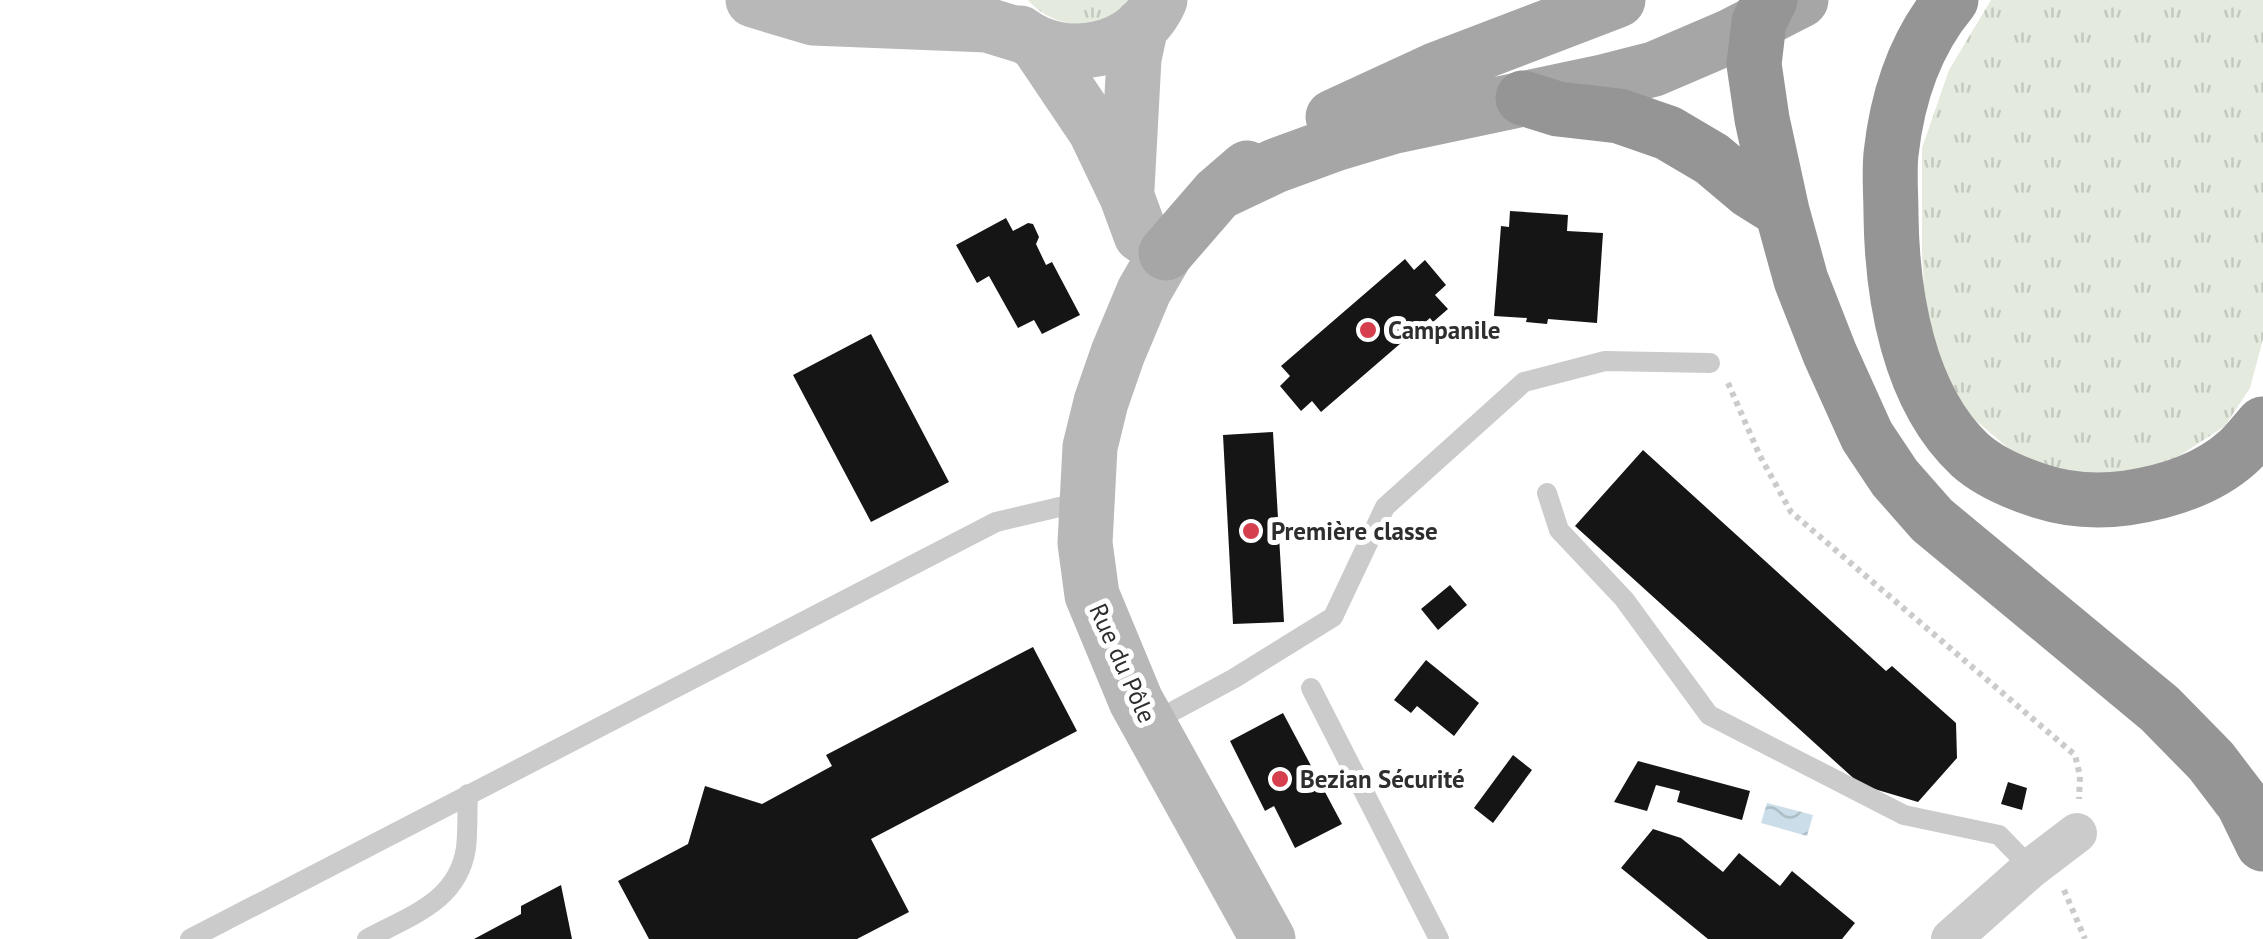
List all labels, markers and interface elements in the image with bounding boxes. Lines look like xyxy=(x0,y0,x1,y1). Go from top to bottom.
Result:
place label: Campanile xyxy=(1388,314,1501,346)
marker: Campanile xyxy=(1357,319,1379,341)
place label: Première classe xyxy=(1271,515,1438,547)
marker: Première classe xyxy=(1240,520,1262,542)
street label: Rue du Pôle xyxy=(1082,598,1164,728)
place label: Bezian Sécurité xyxy=(1300,763,1465,795)
marker: Bezian Sécurité xyxy=(1269,768,1291,790)

